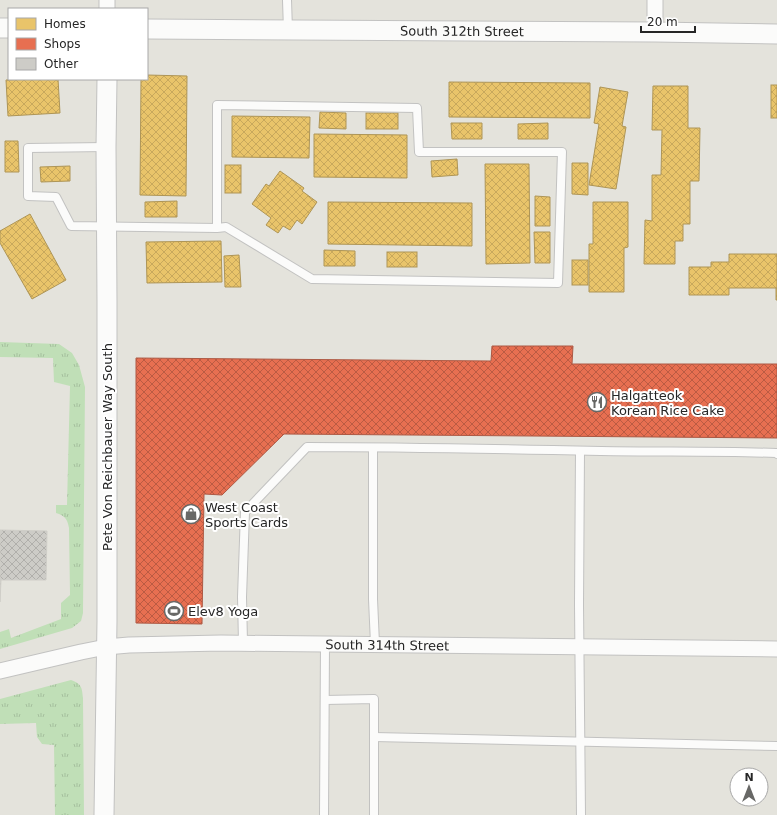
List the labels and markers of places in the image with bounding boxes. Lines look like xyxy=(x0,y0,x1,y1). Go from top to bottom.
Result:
place label: Halgatteok Korean Rice Cake xyxy=(611,388,724,418)
restaurant icon: Halgatteok Korean Rice Cake xyxy=(586,391,608,413)
place label: West Coast Sports Cards xyxy=(205,500,288,530)
shop icon: West Coast Sports Cards xyxy=(180,503,202,525)
sports icon: Elev8 Yoga xyxy=(163,600,185,622)
place label: Elev8 Yoga xyxy=(188,604,258,619)

